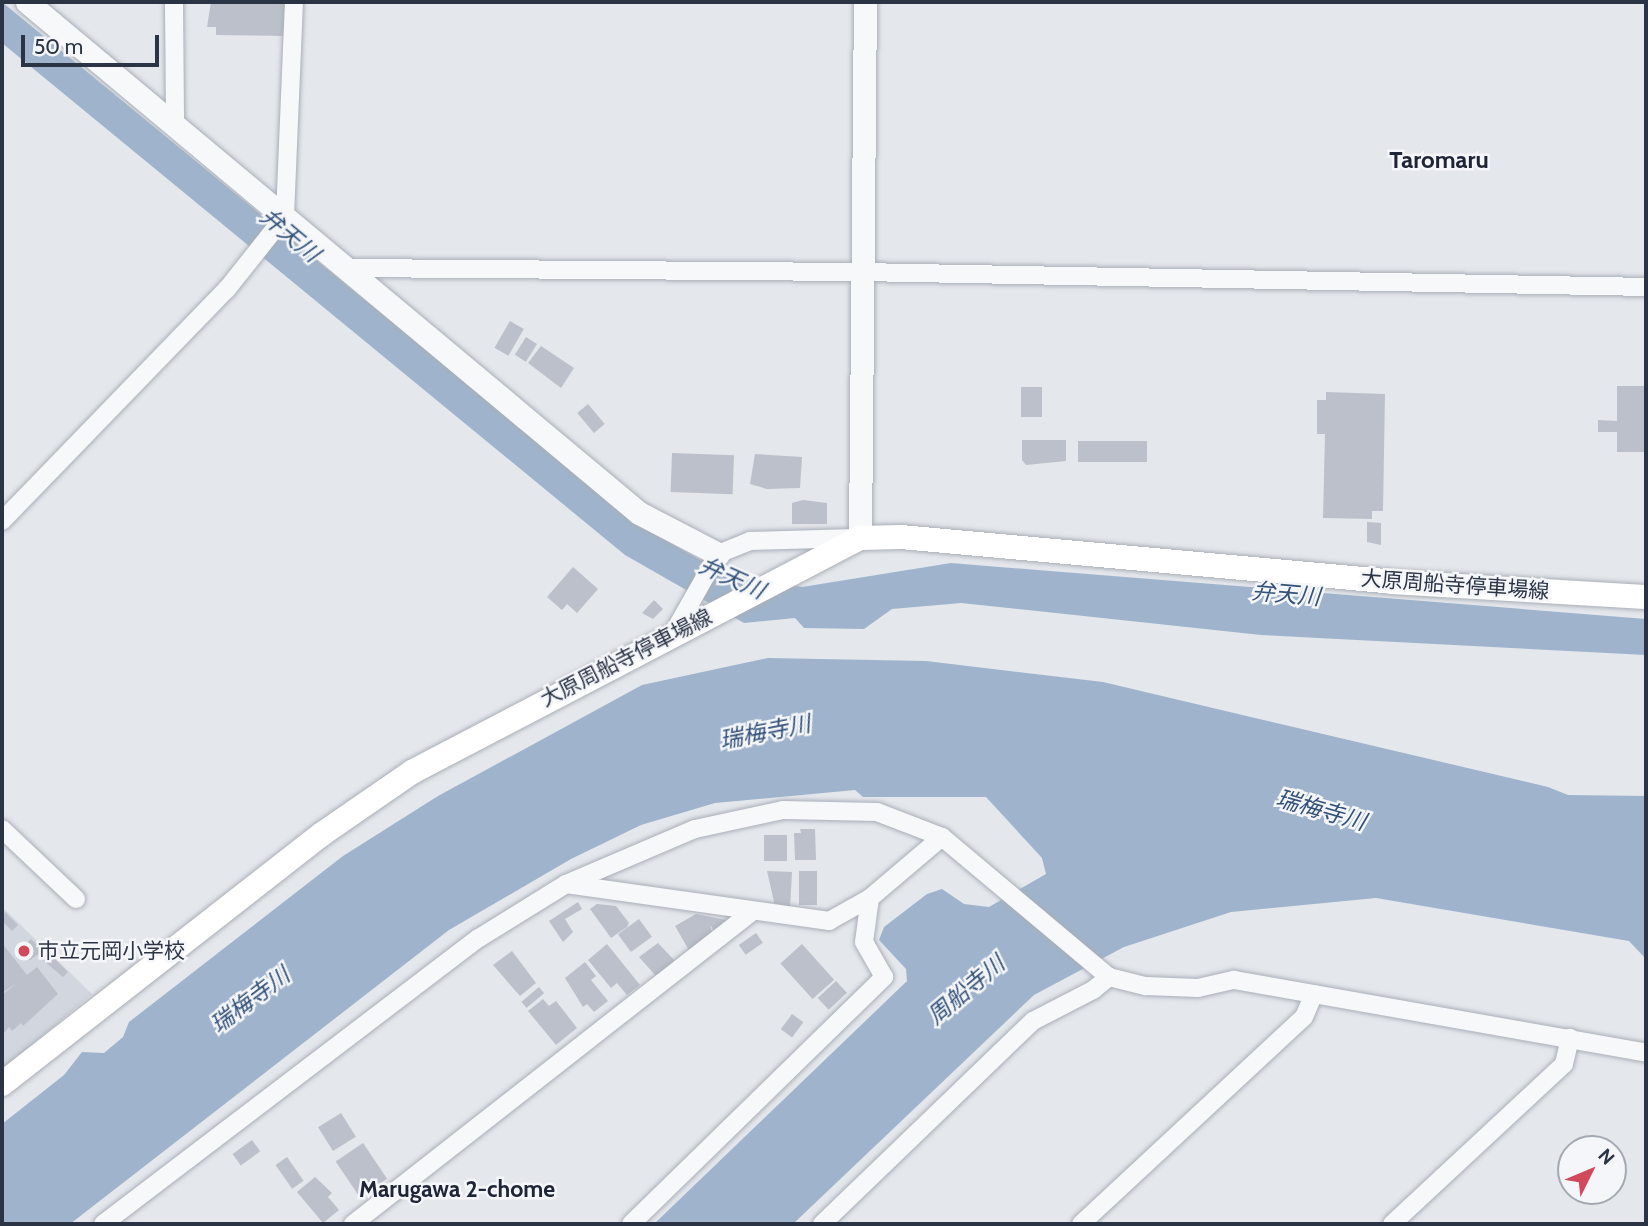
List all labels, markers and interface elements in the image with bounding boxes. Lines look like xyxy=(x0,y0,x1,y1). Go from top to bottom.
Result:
scale bar xyxy=(24,21,163,65)
text: 50 m xyxy=(34,34,83,59)
district label: Taromaru xyxy=(1389,146,1489,174)
water label: 弁天川 xyxy=(255,202,325,268)
water label: 弁天川 xyxy=(695,551,769,605)
street label: 大原周船寺停車場線 xyxy=(1360,566,1550,604)
water label: 弁天川 xyxy=(1250,577,1322,611)
street label: 大原周船寺停車場線 xyxy=(536,604,716,712)
water label: 瑞梅寺川 xyxy=(717,710,813,754)
water label: 瑞梅寺川 xyxy=(1273,784,1369,836)
place label: 市立元岡小学校 xyxy=(38,938,185,964)
marker: 市立元岡小学校 xyxy=(16,943,32,959)
water label: 周船寺川 xyxy=(922,950,1010,1030)
water label: 瑞梅寺川 xyxy=(205,961,295,1039)
north arrow xyxy=(1557,1135,1627,1205)
text: N xyxy=(1593,1144,1619,1169)
district label: Marugawa 2-chome xyxy=(359,1175,555,1203)

